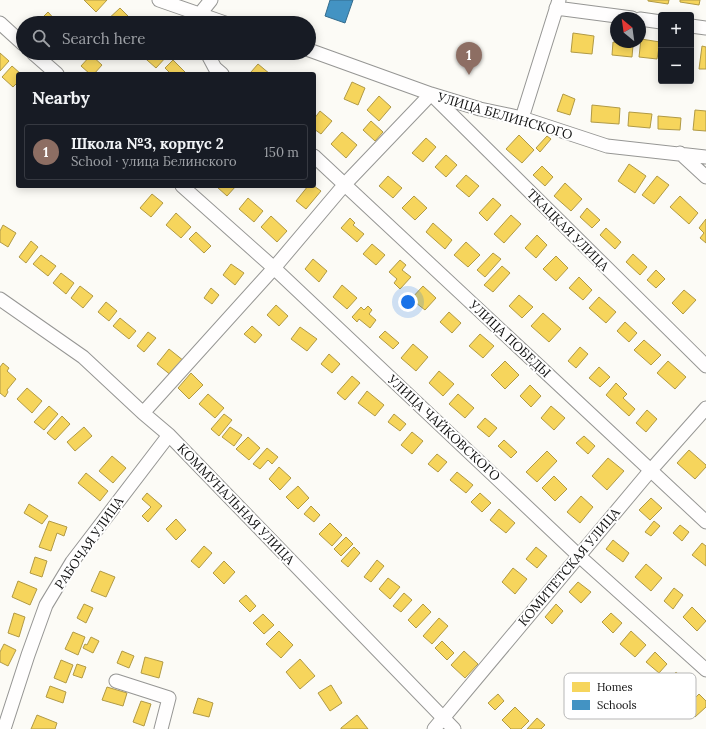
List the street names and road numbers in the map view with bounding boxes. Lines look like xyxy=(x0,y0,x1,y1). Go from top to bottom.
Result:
street label: УЛИЦА БЕЛИНСКОГО xyxy=(435,88,574,143)
street label: ТКАЦКАЯ УЛИЦА xyxy=(523,185,613,275)
street label: УЛИЦА ПОБЕДЫ xyxy=(465,296,554,381)
street label: УЛИЦА ЧАЙКОВСКОГО xyxy=(383,371,504,485)
street label: КОММУНАЛЬНАЯ УЛИЦА xyxy=(174,440,299,569)
street label: РАБОЧАЯ УЛИЦА xyxy=(51,493,128,593)
street label: КОМИТЕТСКАЯ УЛИЦА xyxy=(515,504,624,630)

